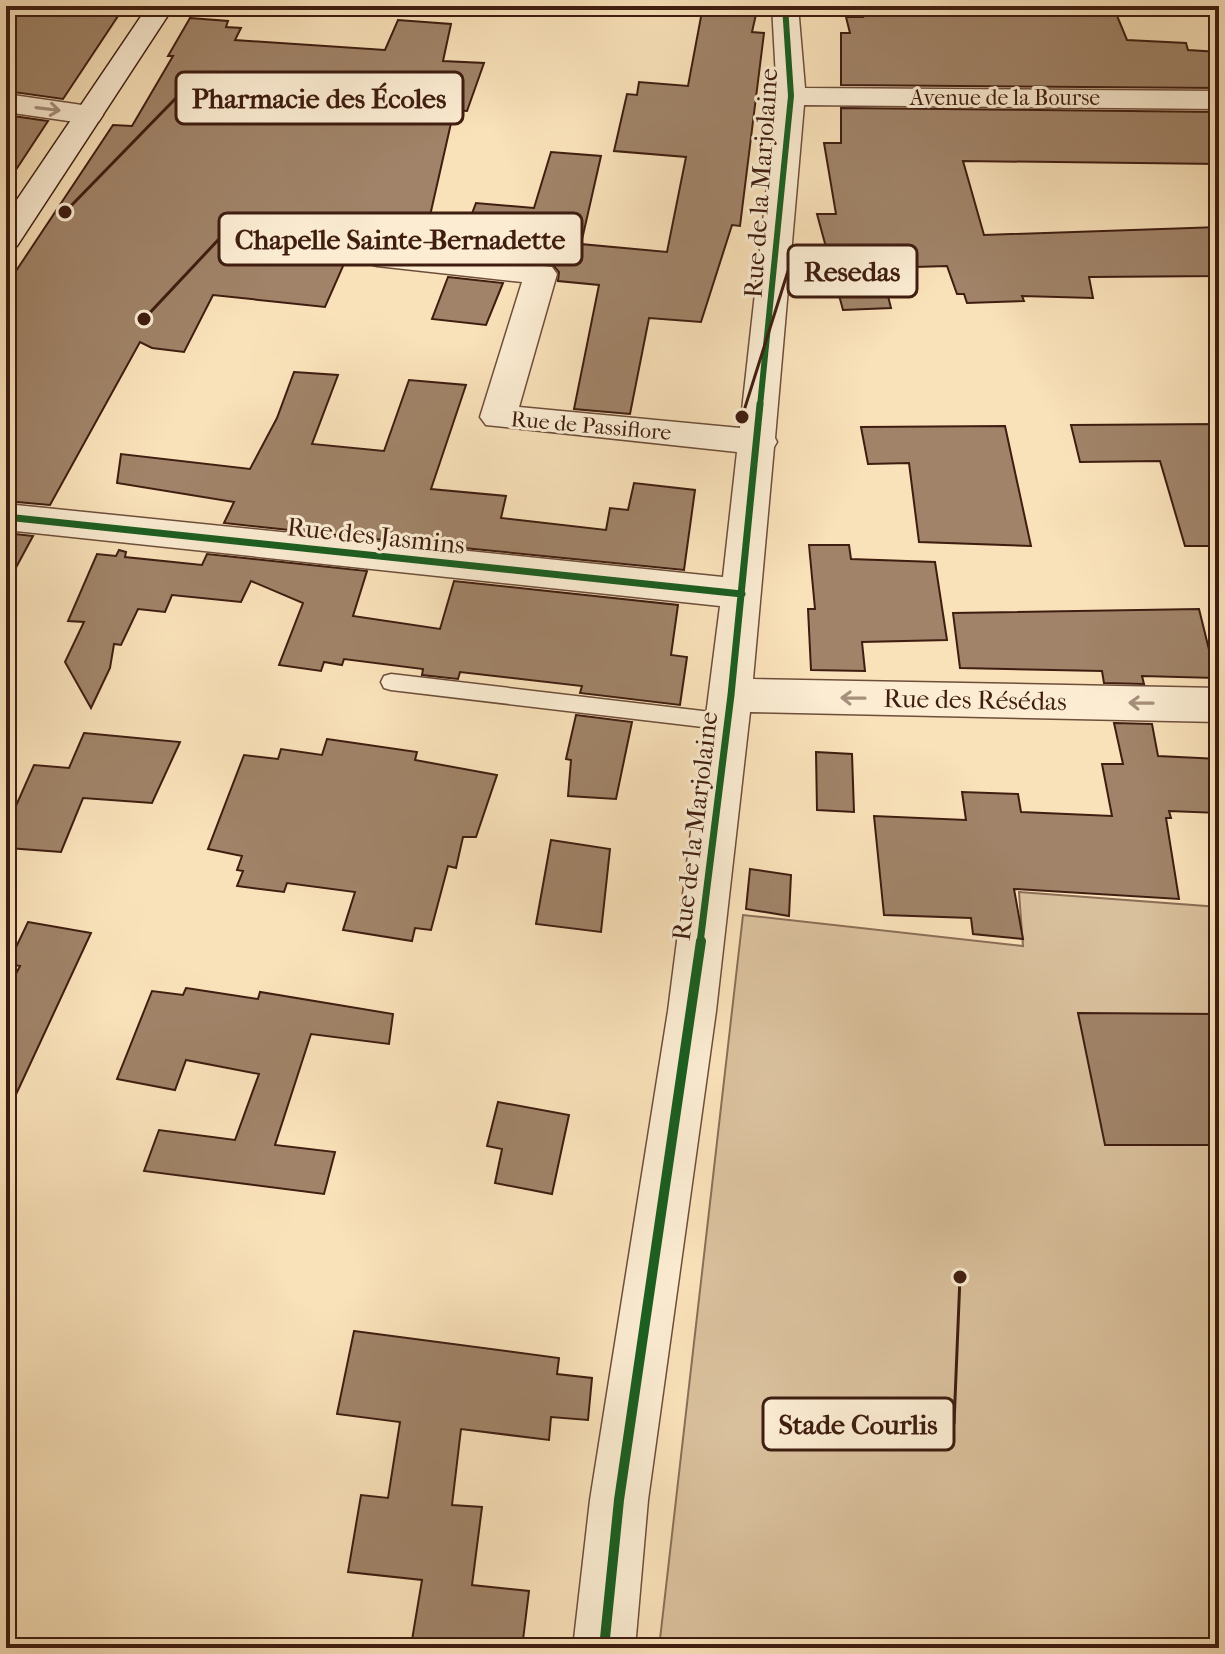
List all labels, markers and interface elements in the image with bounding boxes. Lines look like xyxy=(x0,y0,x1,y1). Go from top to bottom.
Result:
street label: Rue de la Marjolaine xyxy=(738,67,785,299)
callout: Pharmacie des Écoles xyxy=(176,72,463,124)
text: Pharmacie des Écoles xyxy=(192,82,446,115)
street label: Avenue de la Bourse xyxy=(909,85,1100,111)
one-way arrow xyxy=(34,101,60,116)
callout: Chapelle Sainte-Bernadette xyxy=(219,213,582,265)
text: Chapelle Sainte-Bernadette xyxy=(235,223,565,256)
callout: Resedas xyxy=(788,245,917,297)
text: Resedas xyxy=(804,255,900,288)
street label: Rue de Passiflore xyxy=(510,406,672,446)
street label: Rue des Jasmins xyxy=(286,511,466,561)
street label: Rue des Résédas xyxy=(883,683,1067,717)
one-way arrow xyxy=(840,690,867,706)
one-way arrow xyxy=(1128,695,1155,711)
street label: Rue de la Marjolaine xyxy=(666,710,724,942)
callout: Stade Courlis xyxy=(763,1398,954,1450)
text: Stade Courlis xyxy=(778,1408,938,1441)

